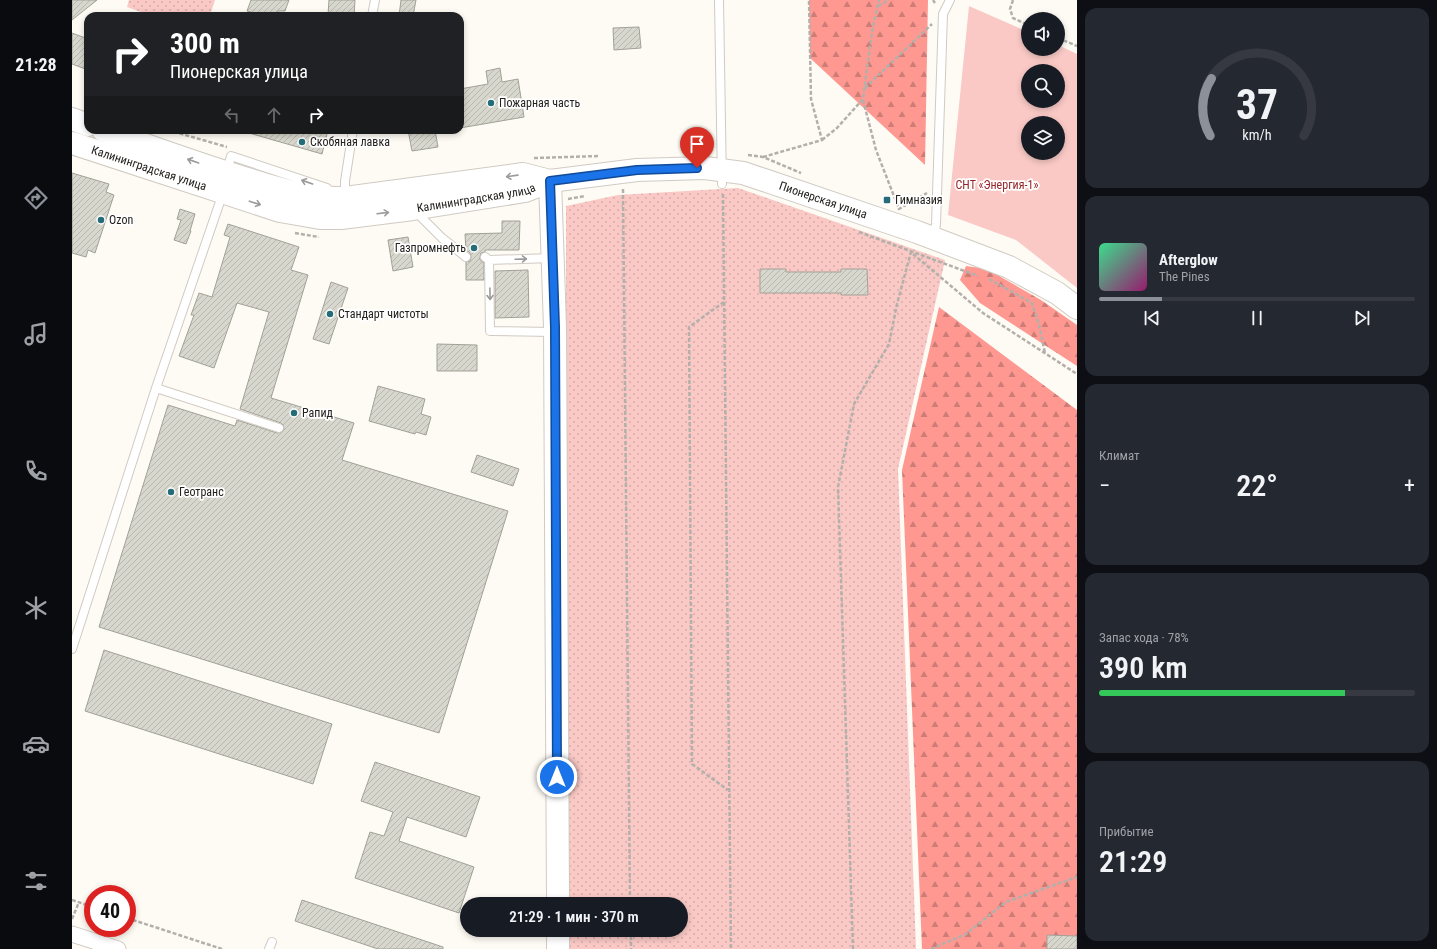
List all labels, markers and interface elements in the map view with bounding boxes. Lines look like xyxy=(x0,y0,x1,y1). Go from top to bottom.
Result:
map controls xyxy=(1021,12,1065,160)
button: sound xyxy=(1021,12,1065,56)
text: 300 m xyxy=(170,27,240,60)
icon: right xyxy=(104,28,156,80)
text: 21:28 xyxy=(15,54,57,75)
text: Пионерская улица xyxy=(170,61,308,82)
button: search xyxy=(1021,64,1065,108)
text: 37 xyxy=(1236,80,1278,129)
place label: Пожарная часть xyxy=(499,96,581,110)
marker: Пожарная часть xyxy=(486,98,496,108)
icon: left xyxy=(221,104,243,126)
icon: ahead xyxy=(263,104,285,126)
icon: right xyxy=(305,104,327,126)
button: layers xyxy=(1021,116,1065,160)
pin xyxy=(680,127,714,168)
text: km/h xyxy=(1242,127,1272,143)
icon: arrive xyxy=(686,133,708,155)
place label: Скобяная лавка xyxy=(310,135,390,149)
marker: Скобяная лавка xyxy=(297,137,307,147)
street label: Калининградская улица xyxy=(90,143,209,194)
one-way arrow xyxy=(187,157,200,164)
one-way arrow xyxy=(506,172,519,180)
one-way arrow xyxy=(301,178,314,185)
park label: СНТ «Энергия-1» xyxy=(956,178,1038,192)
street label: Пионерская улица xyxy=(777,179,869,222)
street label: Калининградская улица xyxy=(416,180,538,215)
icon: directions xyxy=(22,184,50,212)
place label: Гимназия xyxy=(895,193,943,207)
marker: Гимназия xyxy=(882,195,892,205)
one-way arrow xyxy=(249,200,262,207)
one-way arrow xyxy=(376,209,389,217)
place label: Ozon xyxy=(109,213,133,227)
marker: Ozon xyxy=(96,215,106,225)
place label: Газпромнефть xyxy=(395,241,466,255)
marker: Газпромнефть xyxy=(469,243,479,253)
text: Afterglow xyxy=(1159,251,1218,269)
one-way arrow xyxy=(514,255,527,262)
text: The Pines xyxy=(1159,269,1210,284)
one-way arrow xyxy=(486,287,494,300)
place label: Стандарт чистоты xyxy=(338,307,429,321)
icon: previous xyxy=(1141,307,1163,329)
icon: pause xyxy=(1246,307,1268,329)
icon: next xyxy=(1351,307,1373,329)
marker: Стандарт чистоты xyxy=(325,309,335,319)
icon: music xyxy=(22,320,50,348)
place label: Рапид xyxy=(302,406,334,420)
marker: Рапид xyxy=(289,408,299,418)
text: Климат xyxy=(1099,448,1140,463)
icon: phone xyxy=(22,457,50,485)
text: 22° xyxy=(1236,468,1278,503)
text: − xyxy=(1099,473,1110,498)
text: + xyxy=(1404,473,1415,498)
place label: Геотранс xyxy=(179,485,224,499)
marker: Геотранс xyxy=(166,487,176,497)
icon: climate xyxy=(22,594,50,622)
text: Запас хода · 78% xyxy=(1099,630,1189,645)
text: 390 km xyxy=(1099,650,1188,685)
icon: car xyxy=(22,730,50,758)
position arrow xyxy=(536,756,578,798)
text: Прибытие xyxy=(1099,824,1154,839)
text: 21:29 xyxy=(1099,844,1167,879)
icon: filters xyxy=(22,867,50,895)
speed limit sign: 40 xyxy=(84,885,136,937)
text: 21:29 · 1 мин · 370 m xyxy=(509,908,639,926)

